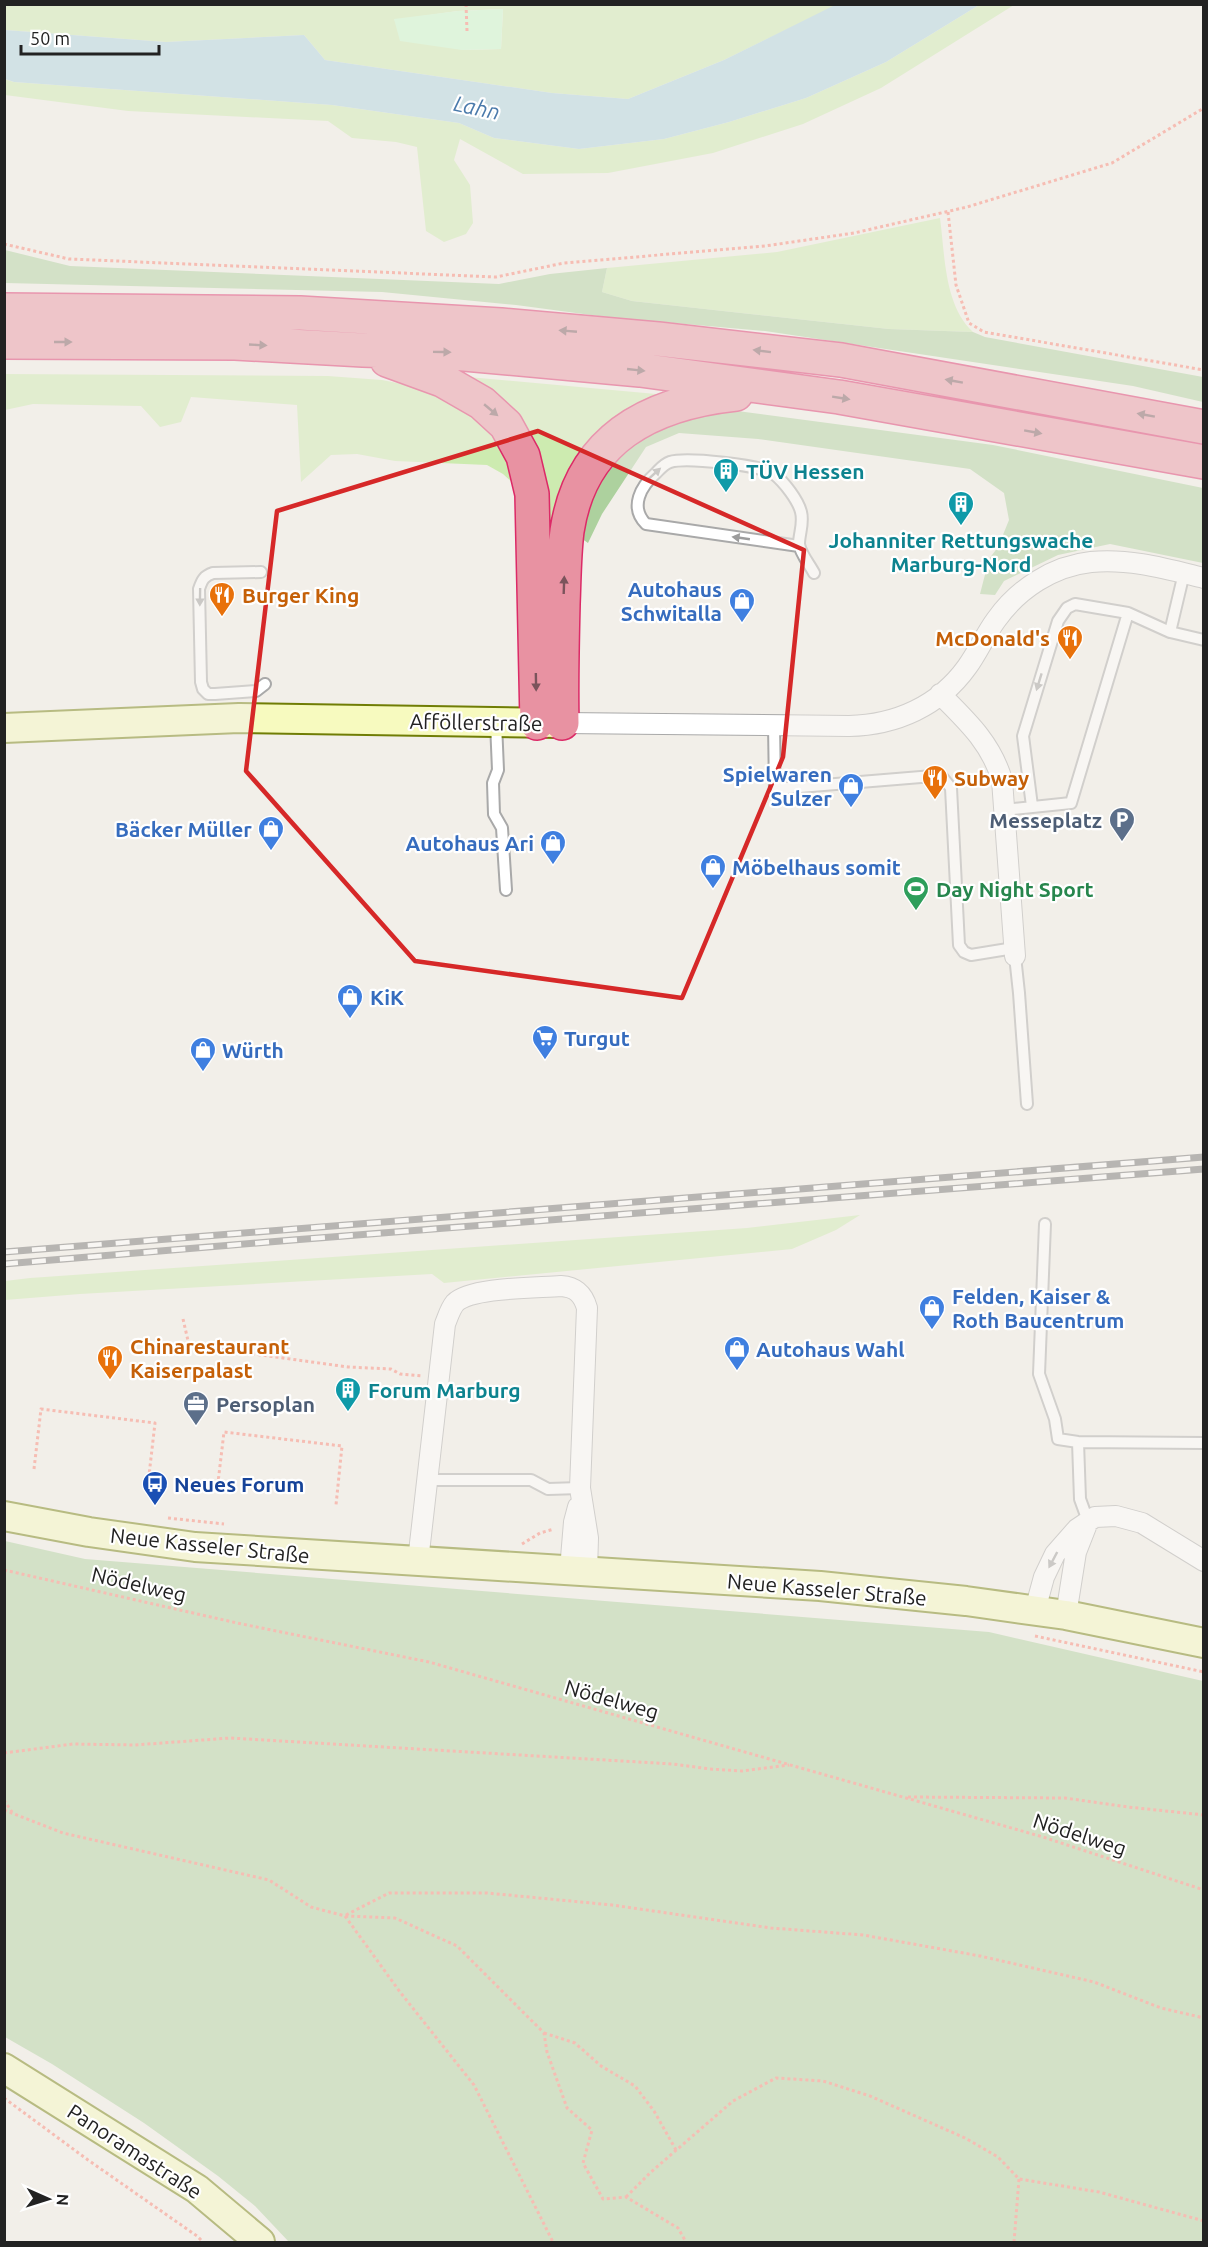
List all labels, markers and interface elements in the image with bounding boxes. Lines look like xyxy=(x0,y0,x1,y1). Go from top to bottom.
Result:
scale bar xyxy=(21,18,159,56)
text: 50 m xyxy=(30,28,70,48)
water label: Lahn xyxy=(452,90,502,124)
one-way arrow xyxy=(558,326,577,336)
one-way arrow xyxy=(53,337,72,347)
one-way arrow xyxy=(248,340,267,349)
one-way arrow xyxy=(752,346,771,356)
one-way arrow xyxy=(433,348,452,357)
one-way arrow xyxy=(627,365,646,375)
one-way arrow xyxy=(945,376,964,385)
one-way arrow xyxy=(831,393,850,402)
one-way arrow xyxy=(483,404,499,417)
one-way arrow xyxy=(1137,410,1156,419)
one-way arrow xyxy=(1023,428,1042,437)
building icon: TÜV Hessen xyxy=(711,456,741,494)
place label: TÜV Hessen xyxy=(746,459,865,483)
one-way arrow xyxy=(647,467,662,481)
building icon: Johanniter Rettungswache Marburg-Nord xyxy=(946,489,976,527)
place label: Johanniter Rettungswache Marburg-Nord xyxy=(829,528,1093,576)
one-way arrow xyxy=(732,533,751,542)
one-way arrow xyxy=(559,575,568,594)
place label: Autohaus Schwitalla xyxy=(621,577,722,625)
restaurant icon: Burger King xyxy=(207,580,237,618)
place label: Burger King xyxy=(242,583,359,607)
shop icon: Autohaus Schwitalla xyxy=(727,586,757,624)
one-way arrow xyxy=(195,588,205,607)
restaurant icon: McDonald's xyxy=(1055,623,1085,661)
place label: McDonald's xyxy=(935,626,1050,650)
one-way arrow xyxy=(531,673,541,692)
one-way arrow xyxy=(1034,673,1043,691)
street label: Afföllerstraße xyxy=(409,709,543,735)
place label: Spielwaren Sulzer xyxy=(723,762,832,810)
restaurant icon: Subway xyxy=(920,763,950,801)
place label: Subway xyxy=(954,766,1029,790)
shop icon: Spielwaren Sulzer xyxy=(836,771,866,809)
parking icon: Messeplatz xyxy=(1107,805,1137,843)
place label: Messeplatz xyxy=(989,808,1102,832)
shop icon: Bäcker Müller xyxy=(256,814,286,852)
place label: Bäcker Müller xyxy=(115,817,252,841)
shop icon: Autohaus Ari xyxy=(538,828,568,866)
place label: Autohaus Ari xyxy=(405,831,534,855)
shop icon: Möbelhaus somit xyxy=(698,852,728,890)
place label: Möbelhaus somit xyxy=(732,855,901,879)
sports icon: Day Night Sport xyxy=(901,874,931,912)
place label: Day Night Sport xyxy=(936,877,1094,901)
shop icon: KiK xyxy=(335,982,365,1020)
place label: KiK xyxy=(370,985,404,1009)
supermarket icon: Turgut xyxy=(530,1023,560,1061)
place label: Turgut xyxy=(564,1026,630,1050)
shop icon: Würth xyxy=(188,1035,218,1073)
place label: Würth xyxy=(222,1038,284,1062)
place label: Felden, Kaiser & Roth Baucentrum xyxy=(952,1284,1124,1332)
shop icon: Felden, Kaiser & Roth Baucentrum xyxy=(917,1293,947,1331)
place label: Chinarestaurant Kaiserpalast xyxy=(130,1334,289,1382)
shop icon: Autohaus Wahl xyxy=(722,1334,752,1372)
place label: Autohaus Wahl xyxy=(756,1337,905,1361)
restaurant icon: Chinarestaurant Kaiserpalast xyxy=(95,1343,125,1381)
building icon: Forum Marburg xyxy=(333,1375,363,1413)
place label: Forum Marburg xyxy=(368,1378,521,1402)
office icon: Persoplan xyxy=(181,1389,211,1427)
place label: Persoplan xyxy=(216,1392,315,1416)
bus stop icon: Neues Forum xyxy=(140,1469,170,1507)
place label: Neues Forum xyxy=(174,1472,304,1496)
street label: Neue Kasseler Straße xyxy=(109,1523,311,1567)
one-way arrow xyxy=(1048,1551,1058,1569)
street label: Nödelweg xyxy=(89,1561,189,1607)
street label: Neue Kasseler Straße xyxy=(726,1568,928,1610)
street label: Nödelweg xyxy=(562,1674,662,1724)
street label: Nödelweg xyxy=(1030,1808,1130,1860)
street label: Panoramastraße xyxy=(63,2099,207,2203)
north arrow xyxy=(18,2169,78,2229)
text: N xyxy=(54,2193,72,2206)

